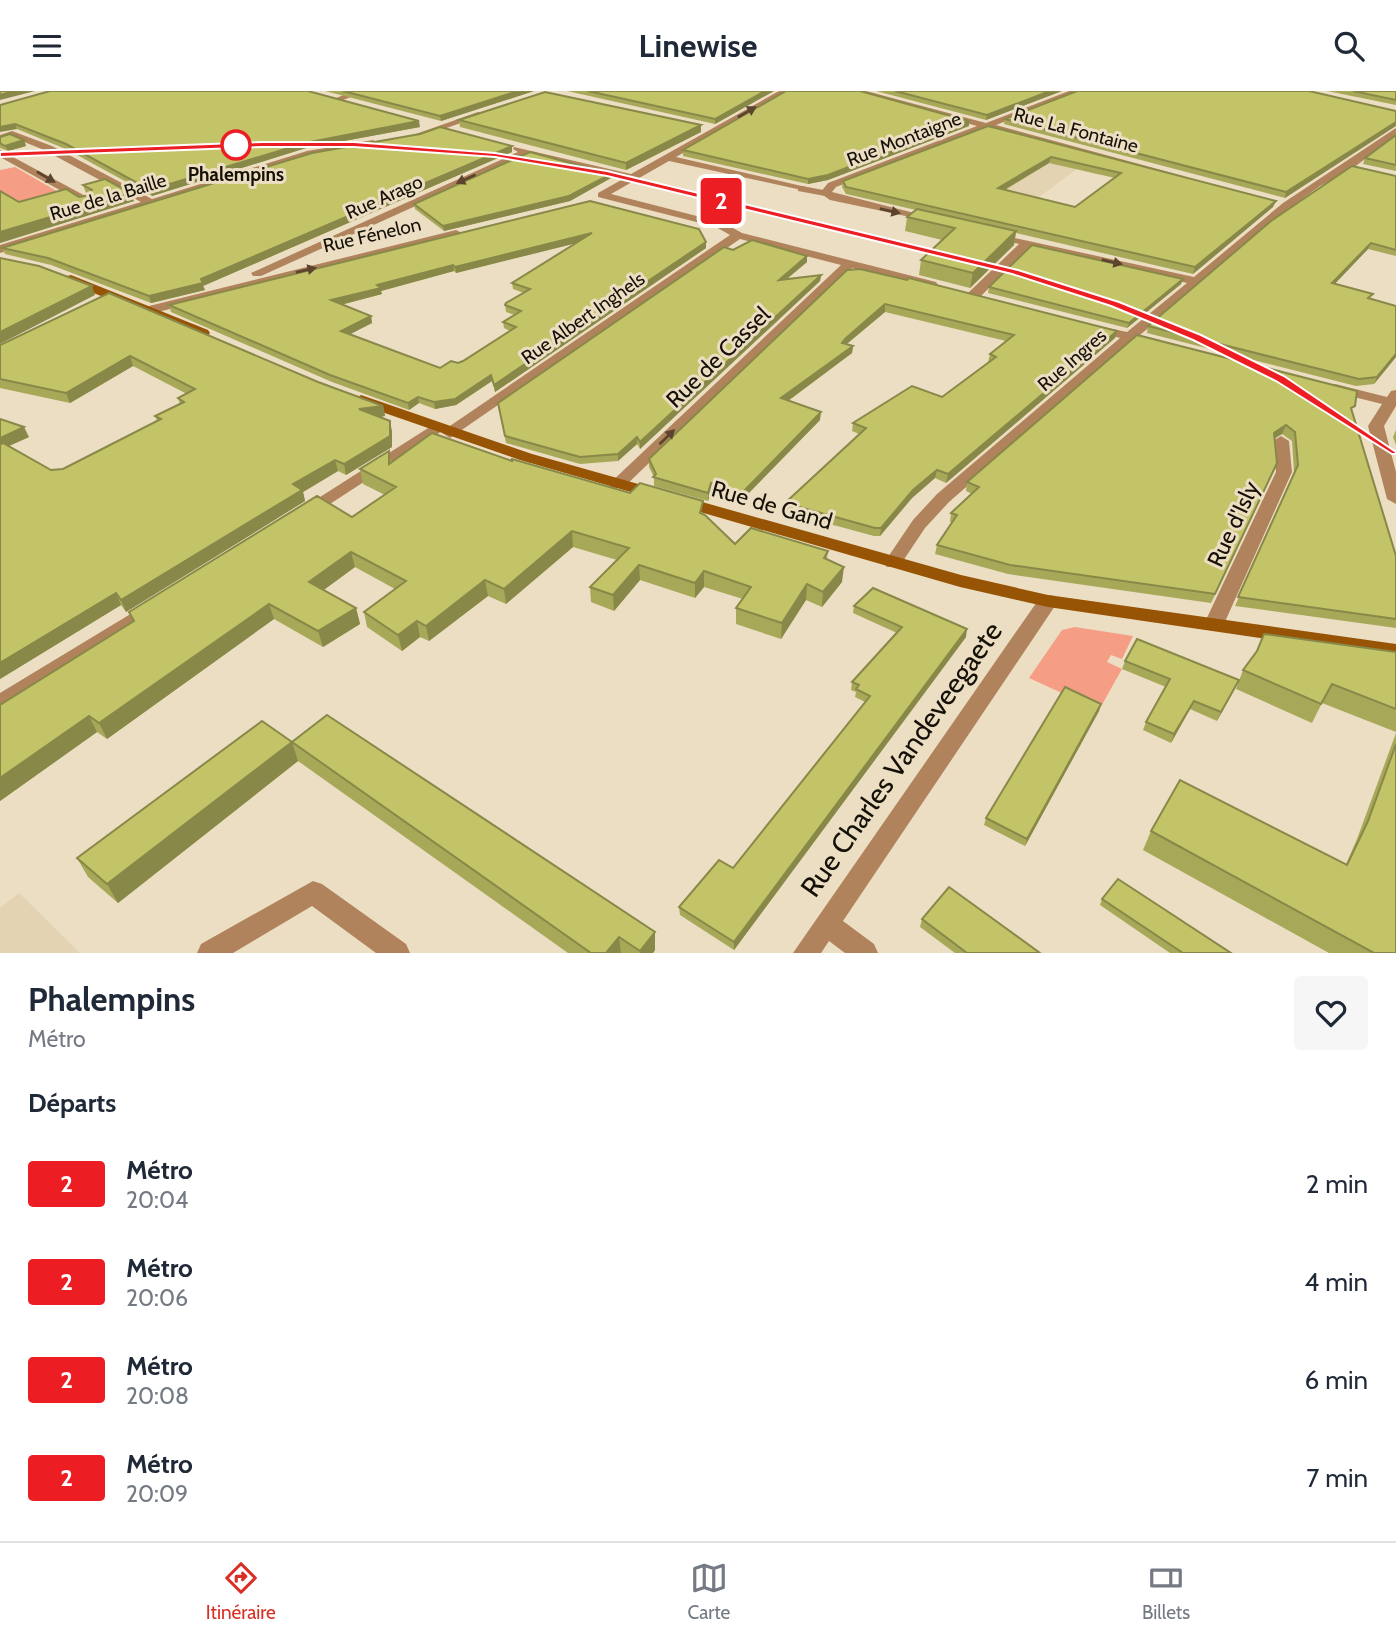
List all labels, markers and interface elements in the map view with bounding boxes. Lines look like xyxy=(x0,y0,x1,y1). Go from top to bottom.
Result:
text: Linewise xyxy=(639,26,757,65)
icon: menu xyxy=(28,27,66,65)
icon: search xyxy=(1330,27,1368,65)
street label: Rue La Fontaine xyxy=(1011,102,1141,158)
one-way arrow xyxy=(738,106,757,118)
street label: Rue Montaigne xyxy=(844,107,965,171)
marker: Phalempins xyxy=(221,130,251,160)
place label: Phalempins xyxy=(188,163,284,186)
street label: Rue de la Baille xyxy=(47,168,169,226)
street label: Rue Arago xyxy=(342,170,426,224)
one-way arrow xyxy=(36,171,55,183)
one-way arrow xyxy=(456,173,476,185)
line badge: 2 xyxy=(698,178,744,224)
text: 2 xyxy=(715,186,727,215)
one-way arrow xyxy=(879,206,901,217)
street label: Rue Fénelon xyxy=(321,213,423,257)
one-way arrow xyxy=(1101,257,1123,268)
one-way arrow xyxy=(296,264,318,275)
street label: Rue Albert Inghels xyxy=(517,267,649,369)
street label: Rue de Cassel xyxy=(660,300,776,414)
street label: Rue Ingres xyxy=(1033,324,1111,396)
one-way arrow xyxy=(658,429,676,445)
street label: Rue de Gand xyxy=(708,474,836,536)
street label: Rue d'Isly xyxy=(1201,476,1265,571)
street label: Rue Charles Vandeveegaete xyxy=(793,615,1009,903)
button: heart xyxy=(1294,976,1368,1050)
text: Phalempins xyxy=(28,979,195,1019)
text: Métro xyxy=(28,1025,86,1053)
text: Départs xyxy=(28,1087,116,1119)
text: Métro xyxy=(126,1154,193,1186)
text: 2 min xyxy=(1306,1168,1368,1200)
text: 2 xyxy=(60,1169,73,1198)
text: 20:04 xyxy=(126,1186,188,1214)
text: Métro xyxy=(126,1252,193,1284)
text: 4 min xyxy=(1304,1266,1368,1298)
text: 2 xyxy=(60,1267,73,1296)
text: 20:06 xyxy=(126,1284,188,1312)
text: Métro xyxy=(126,1350,193,1382)
text: 6 min xyxy=(1305,1364,1368,1396)
text: 2 xyxy=(60,1365,73,1394)
text: 20:08 xyxy=(126,1382,189,1410)
text: Métro xyxy=(126,1448,193,1480)
text: 7 min xyxy=(1306,1462,1368,1494)
text: 2 xyxy=(60,1463,73,1492)
text: 20:09 xyxy=(126,1480,188,1508)
tab: Itinéraire xyxy=(206,1559,276,1624)
tab: Carte xyxy=(687,1559,730,1624)
tab: Billets xyxy=(1142,1559,1190,1624)

